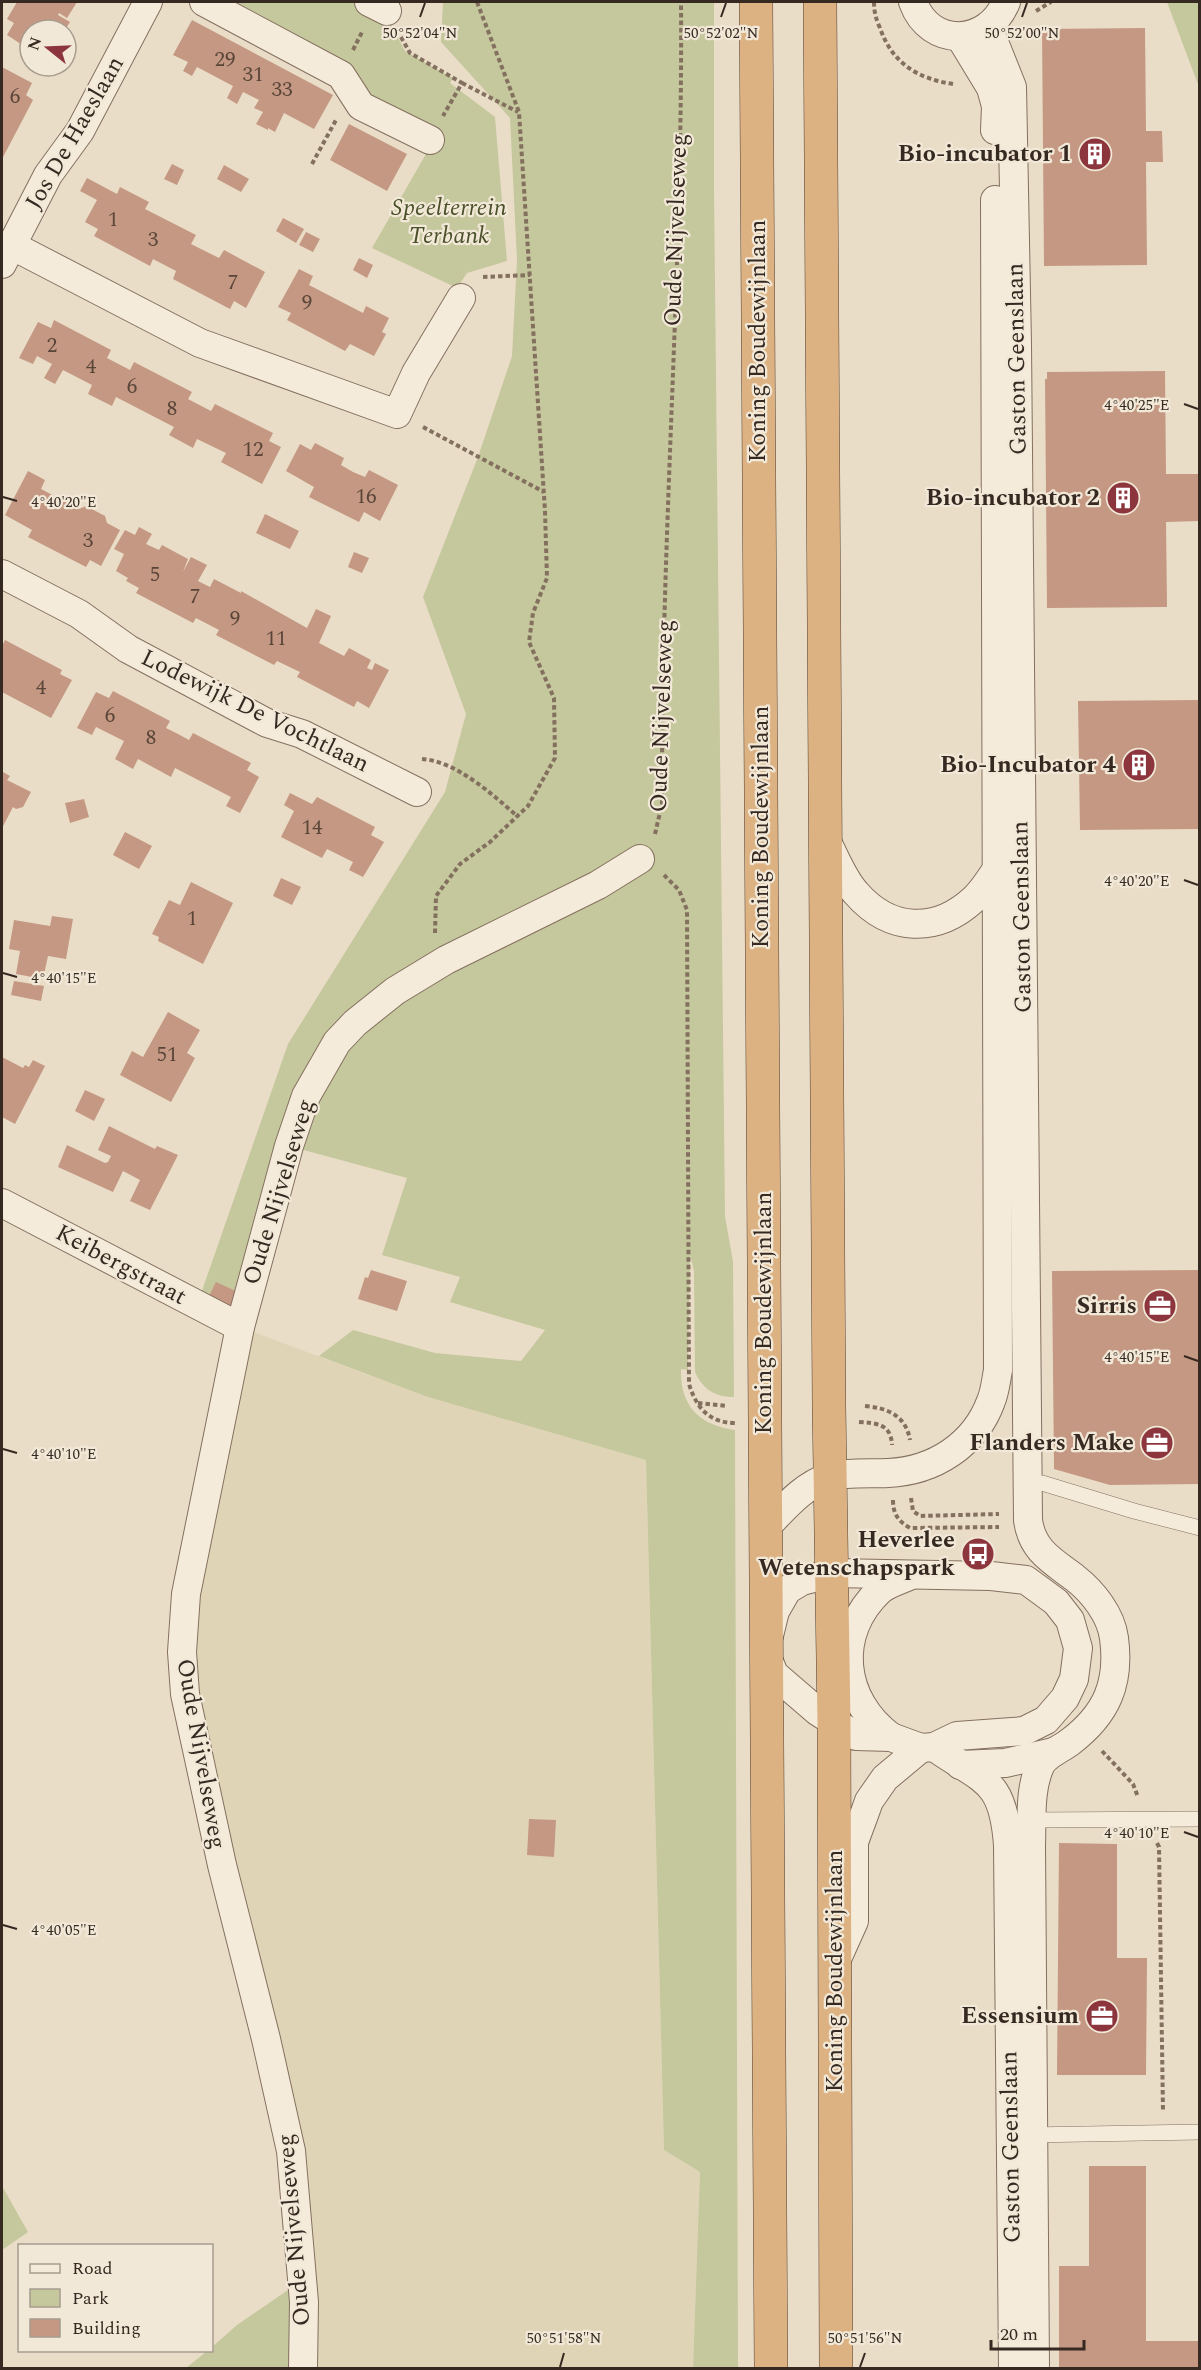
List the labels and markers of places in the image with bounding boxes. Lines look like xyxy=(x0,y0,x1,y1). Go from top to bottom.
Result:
place label: Bio-incubator 1 xyxy=(898,136,1072,172)
building icon: Bio-incubator 1 xyxy=(1077,136,1113,172)
place label: Bio-incubator 2 xyxy=(926,480,1100,516)
building icon: Bio-incubator 2 xyxy=(1105,480,1141,516)
place label: Bio-Incubator 4 xyxy=(940,747,1117,783)
building icon: Bio-Incubator 4 xyxy=(1121,747,1157,783)
place label: Sirris xyxy=(1076,1288,1137,1324)
office icon: Sirris xyxy=(1142,1288,1178,1324)
place label: Flanders Make xyxy=(969,1425,1134,1461)
office icon: Flanders Make xyxy=(1139,1425,1175,1461)
place label: Heverlee Wetenschapspark xyxy=(758,1522,956,1586)
bus stop icon: Heverlee Wetenschapspark xyxy=(960,1536,996,1572)
place label: Essensium xyxy=(961,1998,1079,2034)
office icon: Essensium xyxy=(1084,1998,1120,2034)

